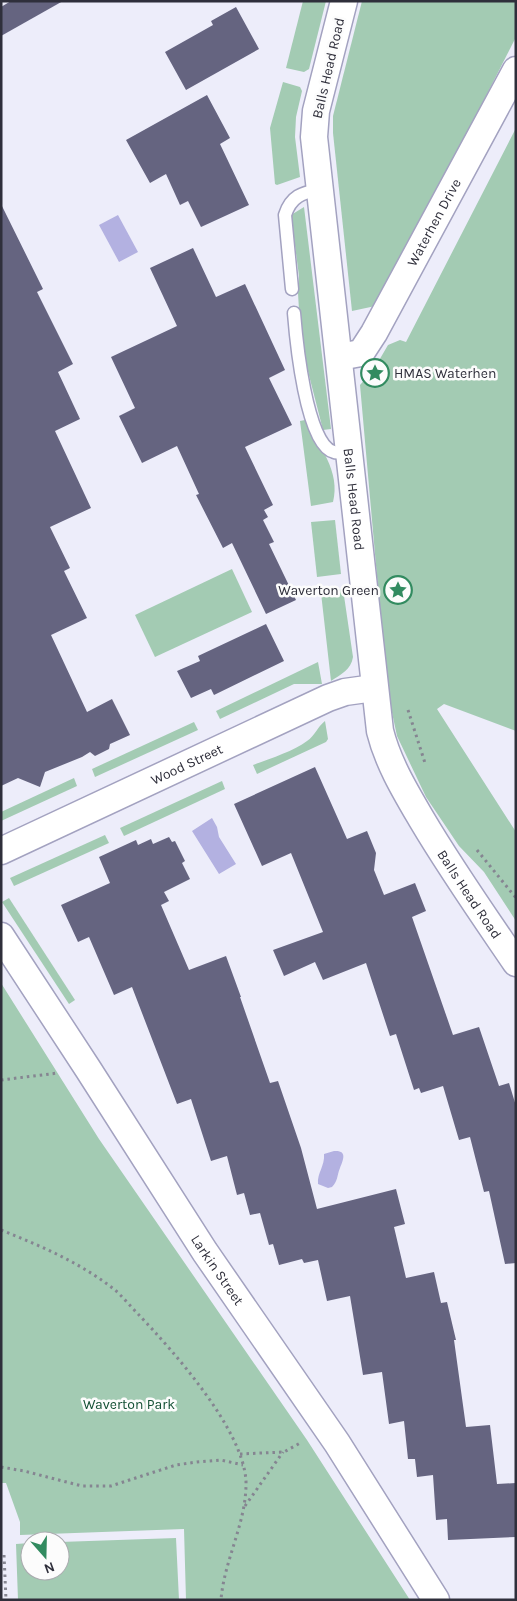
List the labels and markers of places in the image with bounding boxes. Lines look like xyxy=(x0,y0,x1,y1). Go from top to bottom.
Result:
place icon: HMAS Waterhen xyxy=(360,358,390,388)
place label: HMAS Waterhen xyxy=(394,365,496,382)
place icon: Waverton Green xyxy=(383,575,413,605)
place label: Waverton Green xyxy=(278,582,379,599)

